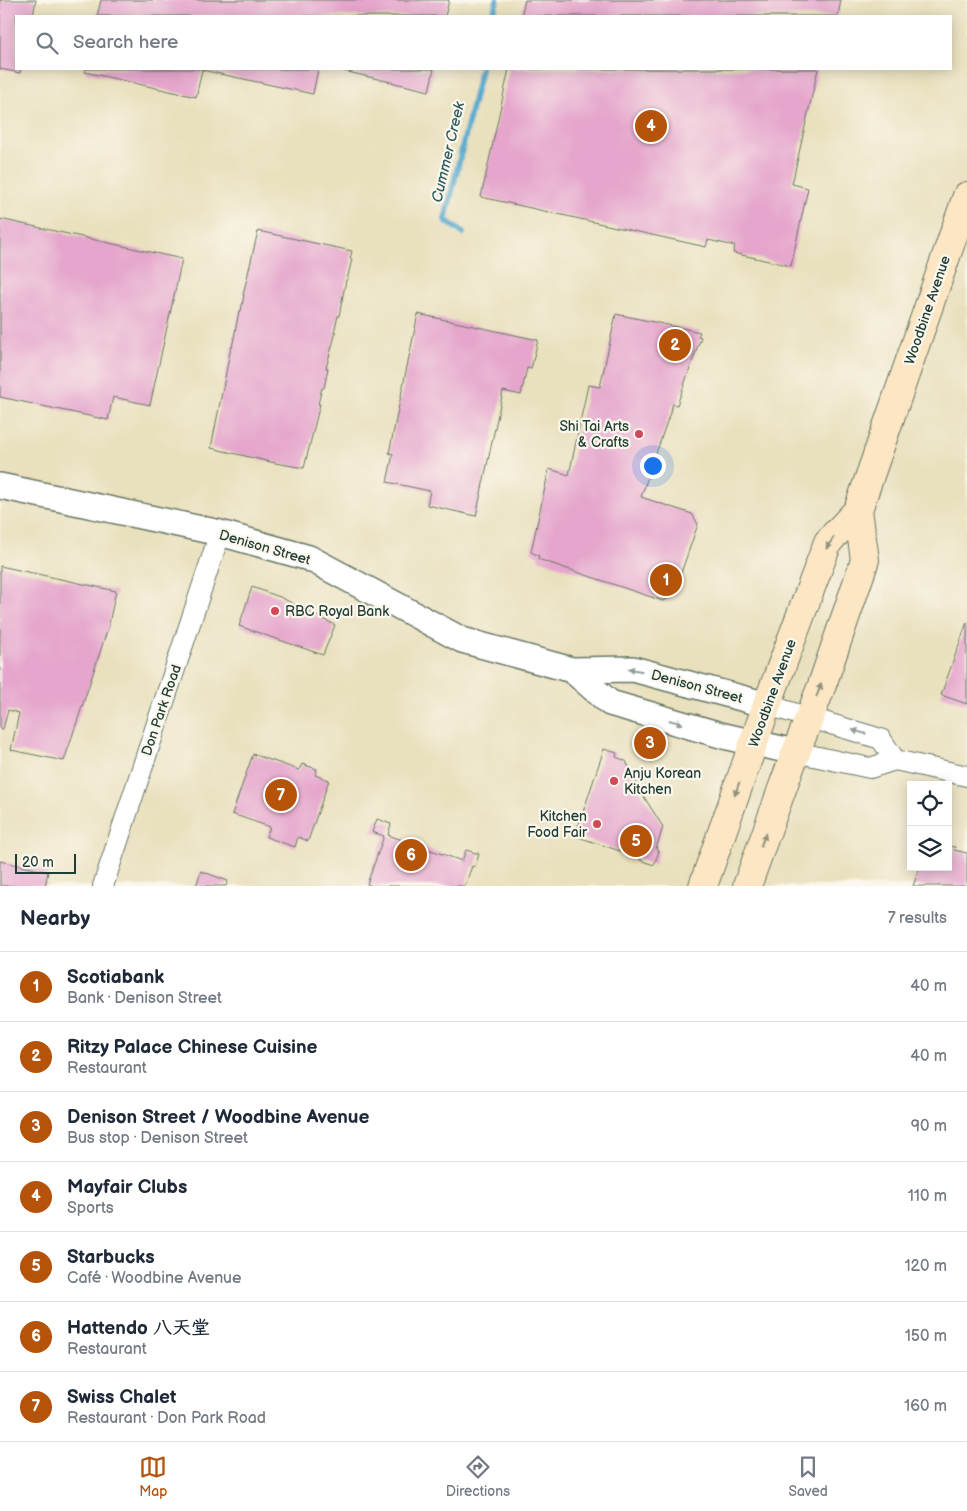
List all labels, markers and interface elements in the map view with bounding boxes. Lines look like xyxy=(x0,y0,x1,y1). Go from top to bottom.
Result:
search box xyxy=(15,15,952,70)
icon: search xyxy=(33,29,61,57)
text: Search here xyxy=(73,31,178,54)
water label: Cummer Creek xyxy=(428,99,469,204)
pin: 4 xyxy=(635,107,667,145)
street label: Woodbine Avenue xyxy=(901,253,954,367)
pin: 2 xyxy=(659,326,691,364)
place label: Shi Tai Arts & Crafts xyxy=(559,418,629,451)
marker: Shi Tai Arts & Crafts xyxy=(633,428,645,440)
your location xyxy=(640,453,666,479)
street label: Denison Street xyxy=(217,526,313,569)
one-way arrow xyxy=(825,536,834,550)
pin: 1 xyxy=(650,561,682,599)
place label: RBC Royal Bank xyxy=(285,603,389,620)
marker: RBC Royal Bank xyxy=(269,605,281,617)
street label: Woodbine Avenue xyxy=(745,637,800,750)
street label: Don Park Road xyxy=(138,662,185,758)
one-way arrow xyxy=(626,666,642,674)
street label: Denison Street xyxy=(649,666,745,707)
one-way arrow xyxy=(815,682,823,697)
one-way arrow xyxy=(668,718,683,726)
pin: 3 xyxy=(634,724,666,762)
one-way arrow xyxy=(851,728,866,736)
place label: Anju Korean Kitchen xyxy=(624,765,701,798)
marker: Anju Korean Kitchen xyxy=(608,775,620,787)
pin: 7 xyxy=(265,776,297,814)
map controls xyxy=(907,781,952,871)
button: locate xyxy=(907,781,952,826)
one-way arrow xyxy=(733,782,741,797)
place label: Kitchen Food Fair xyxy=(527,808,588,841)
marker: Kitchen Food Fair xyxy=(591,818,603,830)
pin: 5 xyxy=(620,822,652,860)
button: layers xyxy=(907,826,952,871)
one-way arrow xyxy=(759,832,767,847)
pin: 6 xyxy=(395,836,427,874)
scale bar xyxy=(15,851,76,874)
text: 20 m xyxy=(22,854,54,871)
text: Nearby xyxy=(20,906,90,931)
text: 7 results xyxy=(888,909,947,928)
text: Scotiabank xyxy=(67,966,164,989)
text: 1 xyxy=(33,977,39,996)
text: 40 m xyxy=(910,977,947,996)
text: Bank · Denison Street xyxy=(67,989,222,1008)
text: Ritzy Palace Chinese Cuisine xyxy=(67,1036,317,1059)
text: 2 xyxy=(31,1047,41,1066)
text: 40 m xyxy=(910,1047,947,1066)
text: Restaurant xyxy=(67,1059,147,1078)
text: Denison Street / Woodbine Avenue xyxy=(67,1106,369,1129)
text: 3 xyxy=(31,1117,41,1136)
text: 90 m xyxy=(911,1117,947,1136)
text: Bus stop · Denison Street xyxy=(67,1129,248,1148)
text: Mayfair Clubs xyxy=(67,1176,187,1199)
text: 4 xyxy=(31,1187,41,1206)
text: 110 m xyxy=(908,1187,947,1206)
text: Sports xyxy=(67,1199,114,1218)
text: Starbucks xyxy=(67,1246,155,1269)
text: 5 xyxy=(31,1257,41,1276)
text: 120 m xyxy=(904,1257,947,1276)
text: Café · Woodbine Avenue xyxy=(67,1269,242,1288)
text: Hattendo 八天堂 xyxy=(67,1317,210,1340)
text: 6 xyxy=(31,1327,41,1346)
text: 150 m xyxy=(905,1327,947,1346)
text: Restaurant xyxy=(67,1340,147,1359)
text: Swiss Chalet xyxy=(67,1386,176,1409)
text: 7 xyxy=(32,1397,40,1416)
text: 160 m xyxy=(904,1397,947,1416)
text: Restaurant · Don Park Road xyxy=(67,1409,266,1428)
tab: Map xyxy=(139,1453,167,1500)
tab: Directions xyxy=(446,1453,510,1500)
tab: Saved xyxy=(788,1453,828,1500)

